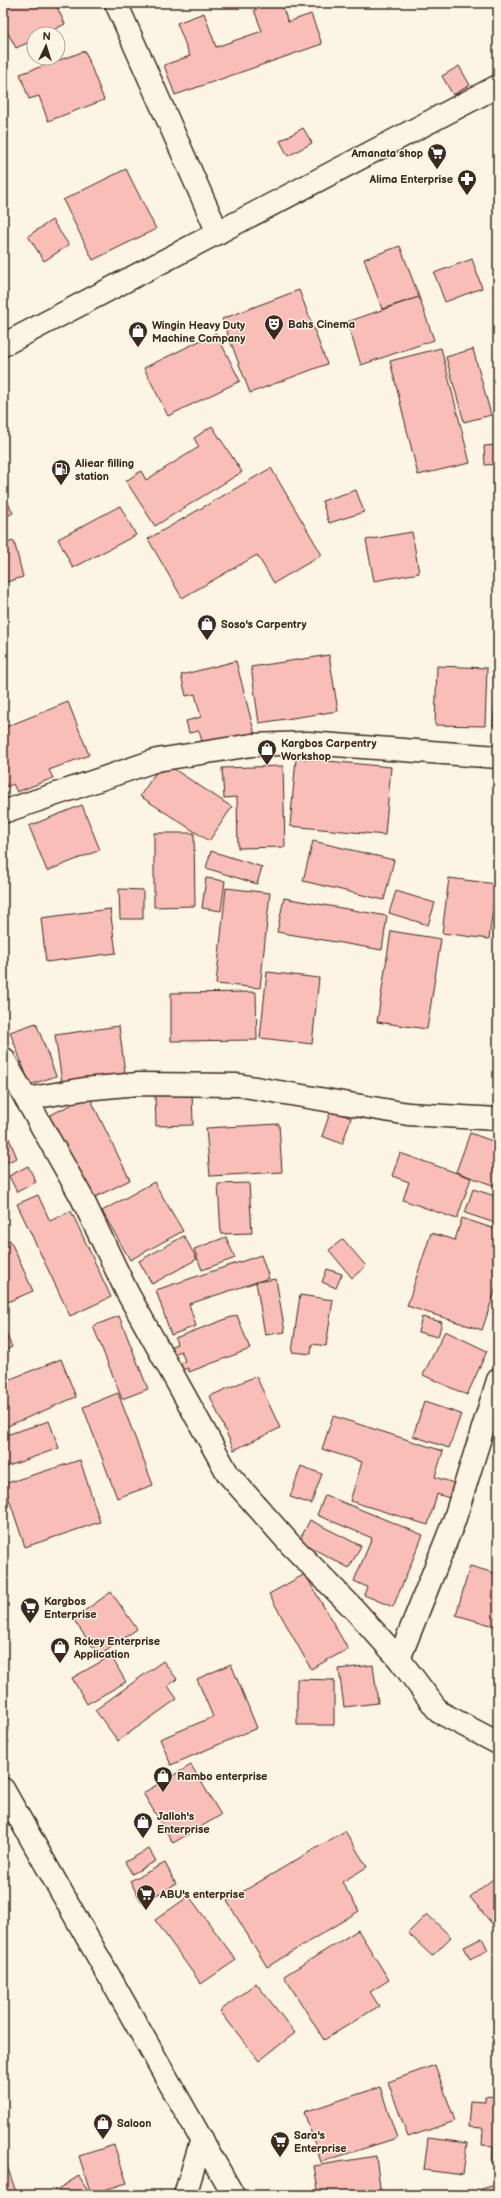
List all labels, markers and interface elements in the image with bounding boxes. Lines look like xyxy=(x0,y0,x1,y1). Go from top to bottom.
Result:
north arrow xyxy=(26,26,66,66)
text: N xyxy=(42,30,51,43)
supermarket icon: Amanata shop xyxy=(426,142,448,170)
place label: Amanata shop xyxy=(351,147,423,160)
pharmacy icon: Alima Enterprise xyxy=(456,168,478,196)
place label: Alima Enterprise xyxy=(369,173,453,186)
theatre icon: Bahs Cinema xyxy=(263,313,285,341)
place label: Bahs Cinema xyxy=(288,318,355,331)
place label: Wingin Heavy Duty Machine Company xyxy=(152,319,245,345)
shop icon: Wingin Heavy Duty Machine Company xyxy=(127,320,149,348)
place label: Aliear filling station xyxy=(74,457,134,483)
fuel station icon: Aliear filling station xyxy=(50,458,72,486)
shop icon: Soso's Carpentry xyxy=(196,613,218,641)
place label: Soso's Carpentry xyxy=(221,618,306,631)
place label: Kargbos Carpentry Workshop xyxy=(281,737,376,763)
shop icon: Kargbos Carpentry Workshop xyxy=(256,738,278,766)
place label: Kargbos Enterprise xyxy=(44,1595,97,1621)
supermarket icon: Kargbos Enterprise xyxy=(19,1596,41,1624)
place label: Rokey Enterprise Application xyxy=(73,1635,160,1661)
shop icon: Rokey Enterprise Application xyxy=(49,1636,71,1664)
shop icon: Rambo enterprise xyxy=(152,1765,174,1793)
place label: Rambo enterprise xyxy=(177,1770,267,1783)
place label: Jalloh's Enterprise xyxy=(157,1810,210,1836)
shop icon: Jalloh's Enterprise xyxy=(132,1811,154,1839)
supermarket icon: ABU's enterprise xyxy=(135,1883,157,1911)
place label: ABU's enterprise xyxy=(159,1888,245,1901)
shop icon: Saloon xyxy=(92,2112,114,2140)
place label: Saloon xyxy=(117,2117,151,2130)
place label: Sara's Enterprise xyxy=(294,2129,347,2155)
supermarket icon: Sara's Enterprise xyxy=(269,2130,291,2158)

